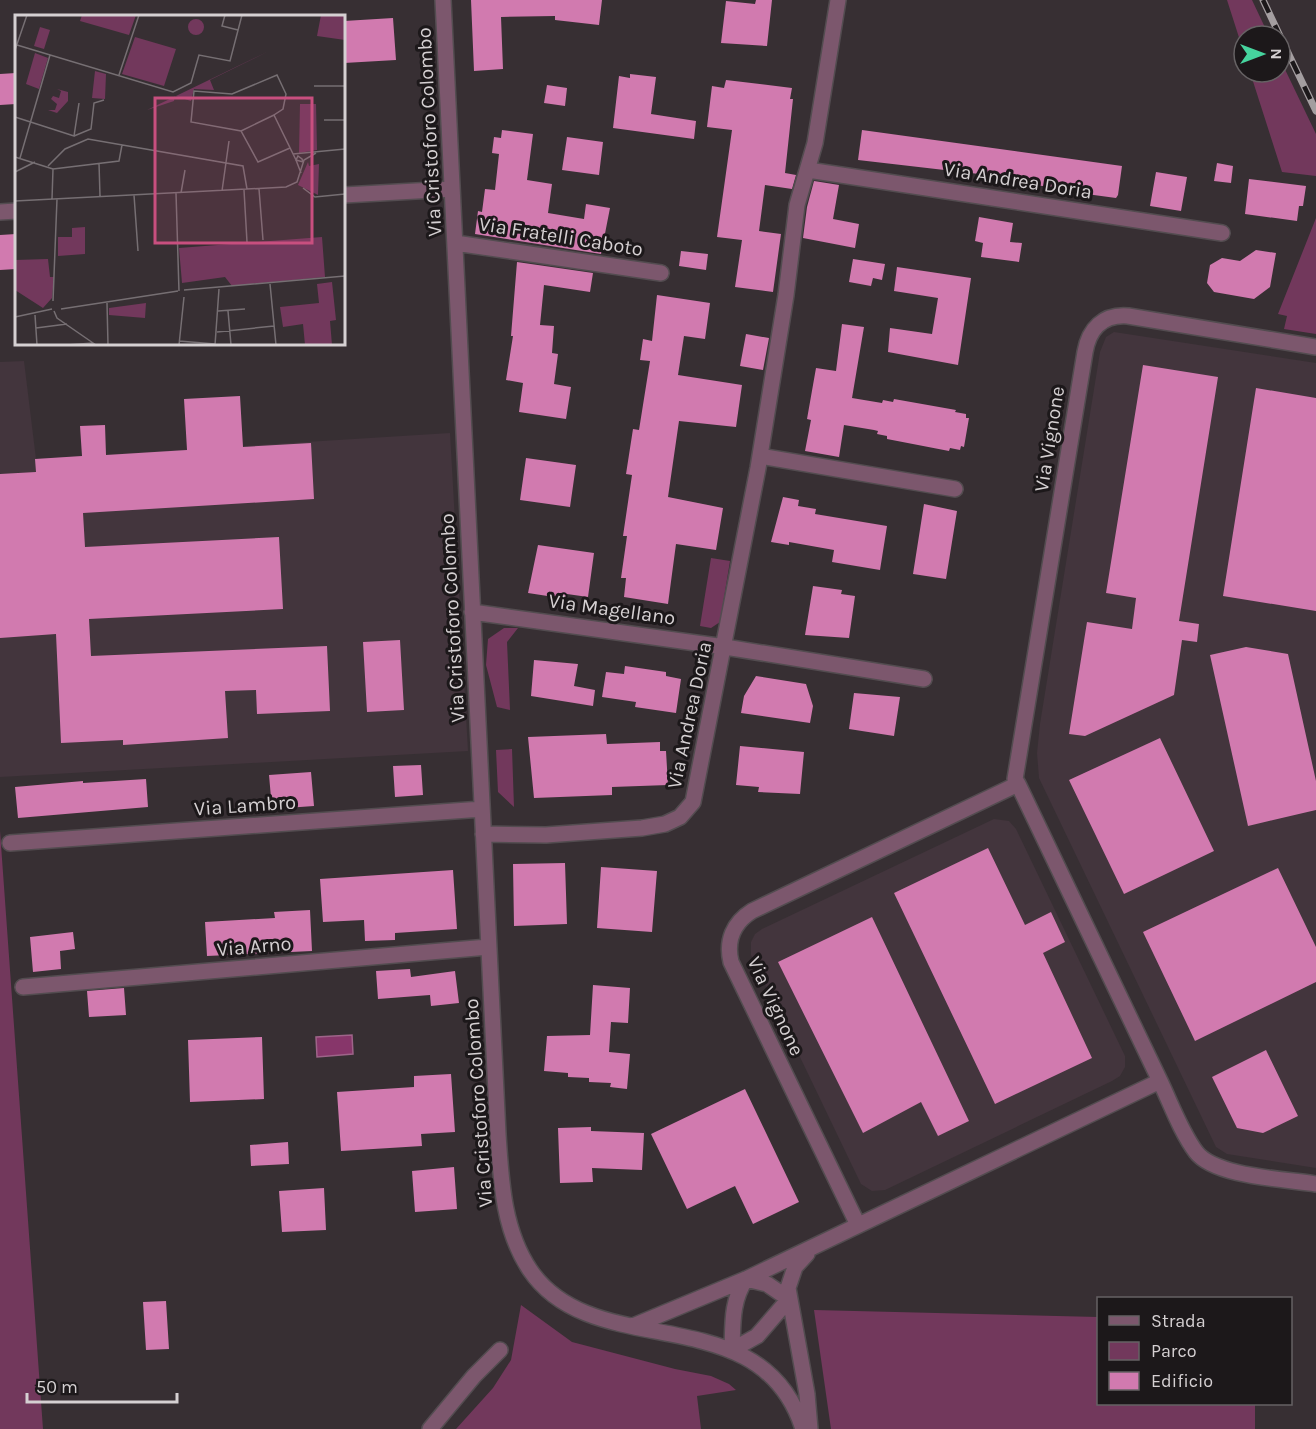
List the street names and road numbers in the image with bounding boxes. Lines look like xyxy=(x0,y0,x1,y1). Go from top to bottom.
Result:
street label: Via Cristoforo Colombo xyxy=(413,27,446,237)
street label: Via Andrea Doria xyxy=(942,157,1094,204)
street label: Via Fratelli Caboto xyxy=(477,212,645,261)
street label: Via Vignone xyxy=(1030,385,1069,494)
street label: Via Cristoforo Colombo xyxy=(436,513,469,723)
street label: Via Magellano xyxy=(547,589,677,630)
street label: Via Andrea Doria xyxy=(663,639,716,791)
street label: Via Lambro xyxy=(193,790,297,821)
street label: Via Arno xyxy=(216,932,292,961)
street label: Via Vignone xyxy=(743,953,809,1059)
street label: Via Cristoforo Colombo xyxy=(460,998,497,1208)

